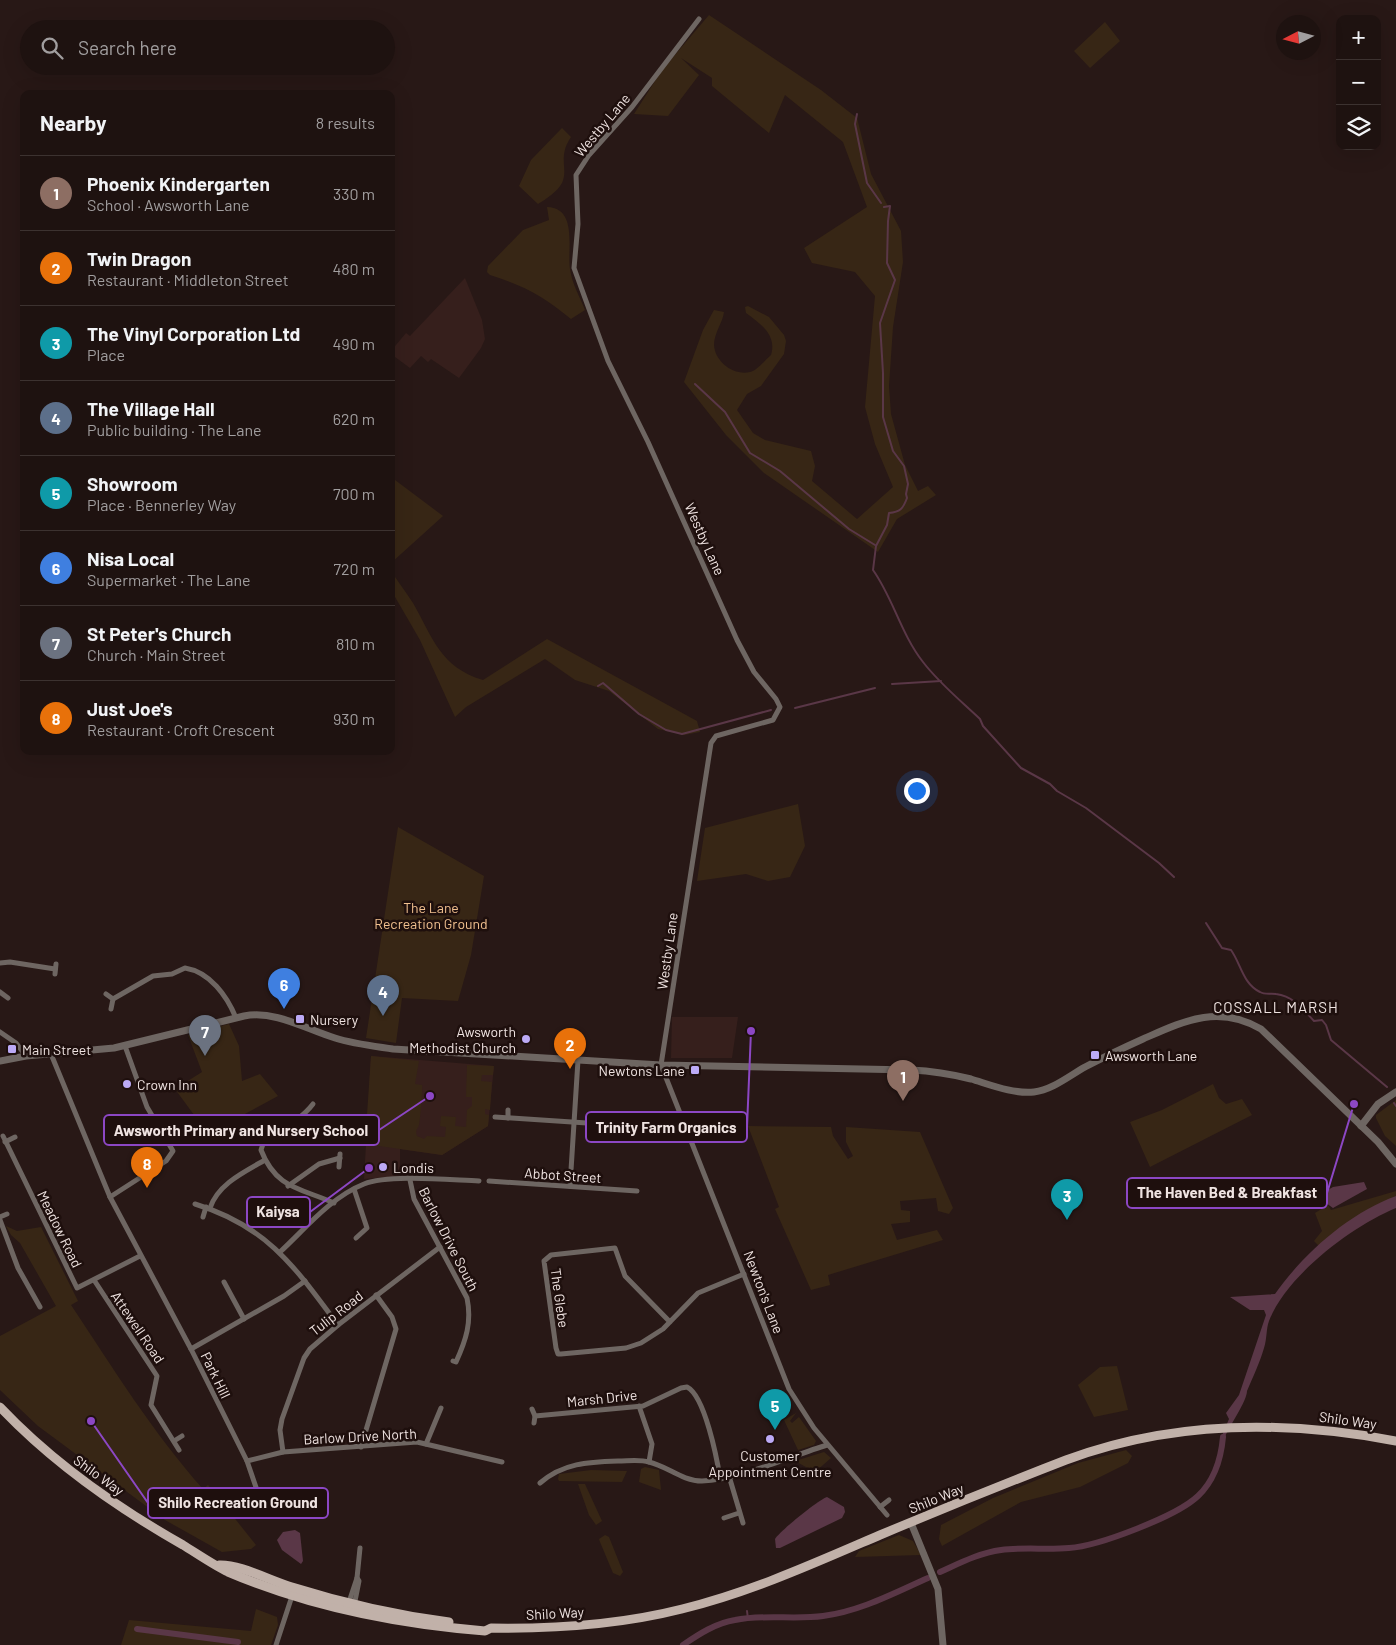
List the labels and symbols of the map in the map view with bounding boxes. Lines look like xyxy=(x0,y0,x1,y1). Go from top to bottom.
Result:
north arrow xyxy=(1276,15,1321,60)
street label: Westby Lane xyxy=(571,90,633,160)
street label: Westby Lane xyxy=(681,500,729,578)
your location xyxy=(904,778,930,804)
park label: The Lane Recreation Ground xyxy=(374,899,488,932)
street label: Westby Lane xyxy=(653,911,681,991)
pin: 6 xyxy=(268,968,300,1009)
pin: 4 xyxy=(367,975,399,1016)
district label: COSSALL MARSH xyxy=(1213,998,1339,1016)
place label: Nursery xyxy=(310,1011,359,1028)
marker: Nursery xyxy=(294,1013,306,1025)
pin: 7 xyxy=(189,1015,221,1056)
place label: Awsworth Methodist Church xyxy=(409,1023,516,1056)
pin: 2 xyxy=(554,1028,586,1069)
marker: Awsworth Methodist Church xyxy=(520,1033,532,1045)
place label: Main Street xyxy=(22,1041,91,1058)
marker: Main Street xyxy=(6,1043,18,1055)
place label: Awsworth Lane xyxy=(1105,1047,1197,1064)
marker: Awsworth Lane xyxy=(1089,1049,1101,1061)
pin: 1 xyxy=(887,1060,919,1101)
place label: Newtons Lane xyxy=(599,1062,685,1079)
marker: Newtons Lane xyxy=(689,1064,701,1076)
place label: Crown Inn xyxy=(137,1076,197,1093)
marker: Crown Inn xyxy=(121,1078,133,1090)
callout: Trinity Farm Organics xyxy=(586,1112,747,1142)
callout: Awsworth Primary and Nursery School xyxy=(104,1115,379,1145)
text: Trinity Farm Organics xyxy=(595,1118,737,1136)
text: Awsworth Primary and Nursery School xyxy=(114,1121,368,1139)
pin: 8 xyxy=(131,1147,163,1188)
place label: Londis xyxy=(393,1159,434,1176)
marker: Londis xyxy=(377,1161,389,1173)
street label: Abbot Street xyxy=(524,1164,602,1186)
callout: The Haven Bed & Breakfast xyxy=(1127,1178,1327,1208)
pin: 3 xyxy=(1051,1179,1083,1220)
text: The Haven Bed & Breakfast xyxy=(1137,1183,1317,1201)
street label: Barlow Drive South xyxy=(415,1184,483,1294)
street label: Meadow Road xyxy=(34,1188,86,1270)
callout: Kaiysa xyxy=(247,1197,310,1227)
text: Kaiysa xyxy=(256,1202,300,1220)
street label: Newton's Lane xyxy=(740,1248,788,1336)
street label: The Glebe xyxy=(547,1267,573,1329)
street label: Tulip Road xyxy=(306,1287,366,1339)
street label: Attewell Road xyxy=(108,1288,168,1366)
street label: Park Hill xyxy=(198,1349,234,1401)
street label: Marsh Drive xyxy=(566,1386,638,1410)
pin: 5 xyxy=(759,1389,791,1430)
street label: Shilo Way xyxy=(1318,1408,1378,1433)
street label: Barlow Drive North xyxy=(303,1425,417,1447)
marker: Customer Appointment Centre xyxy=(764,1433,776,1445)
place label: Customer Appointment Centre xyxy=(708,1447,832,1480)
street label: Shilo Way xyxy=(71,1451,128,1499)
street label: Shilo Way xyxy=(906,1479,967,1517)
callout: Shilo Recreation Ground xyxy=(148,1488,328,1518)
text: Shilo Recreation Ground xyxy=(158,1493,318,1511)
street label: Shilo Way xyxy=(526,1603,585,1623)

